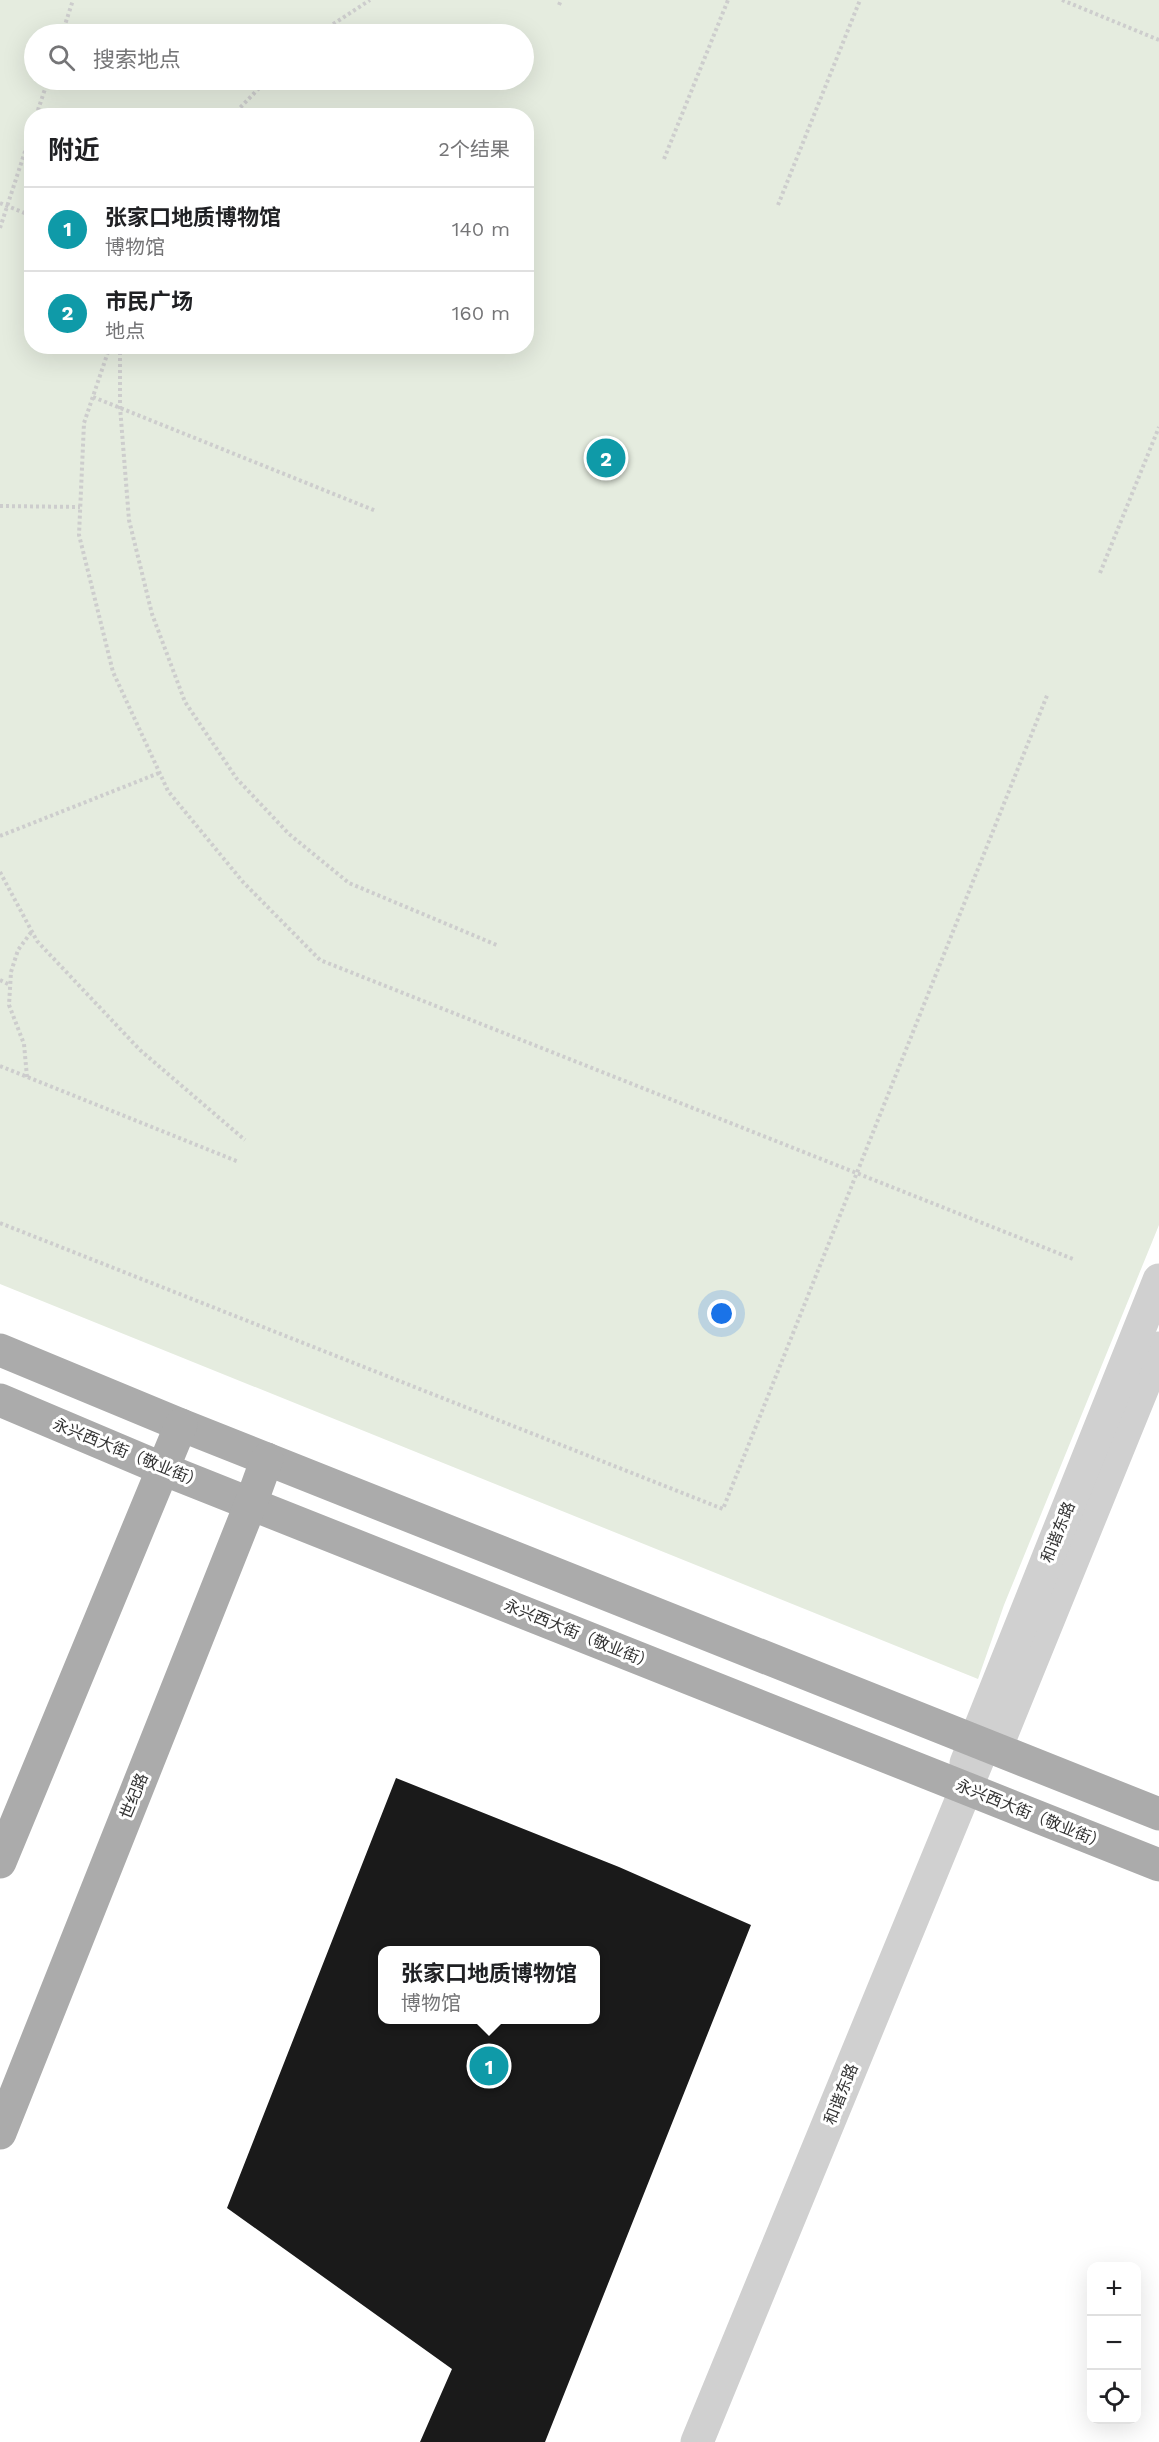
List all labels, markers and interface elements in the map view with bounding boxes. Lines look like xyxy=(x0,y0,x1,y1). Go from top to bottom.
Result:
search box xyxy=(24,24,534,90)
icon: search xyxy=(45,41,78,74)
text: 搜索地点 xyxy=(93,47,181,72)
text: 附近 xyxy=(48,135,100,165)
text: 2个结果 xyxy=(438,137,510,161)
text: 张家口地质博物馆 xyxy=(105,205,281,230)
text: 1 xyxy=(63,217,72,241)
text: 140 m xyxy=(452,217,510,241)
text: 博物馆 xyxy=(105,235,165,259)
text: 市民广场 xyxy=(105,289,193,314)
text: 2 xyxy=(62,301,73,325)
text: 160 m xyxy=(452,301,510,325)
text: 地点 xyxy=(105,319,145,343)
pin: 2 xyxy=(586,436,626,480)
your location xyxy=(707,1299,736,1328)
street label: 永兴西大街（敬业街） xyxy=(50,1414,206,1492)
street label: 和谐东路 xyxy=(1037,1499,1079,1565)
street label: 永兴西大街（敬业街） xyxy=(501,1595,657,1673)
street label: 世纪路 xyxy=(116,1770,152,1822)
street label: 永兴西大街（敬业街） xyxy=(953,1775,1109,1853)
popup xyxy=(378,1946,600,2024)
text: 张家口地质博物馆 xyxy=(401,1961,577,1986)
text: 博物馆 xyxy=(401,1991,461,2015)
pin: 1 xyxy=(470,2044,508,2088)
street label: 和谐东路 xyxy=(820,2061,862,2127)
map controls xyxy=(1087,2262,1141,2424)
button: + xyxy=(1087,2262,1141,2316)
button: − xyxy=(1087,2316,1141,2370)
button: locate xyxy=(1087,2370,1141,2424)

